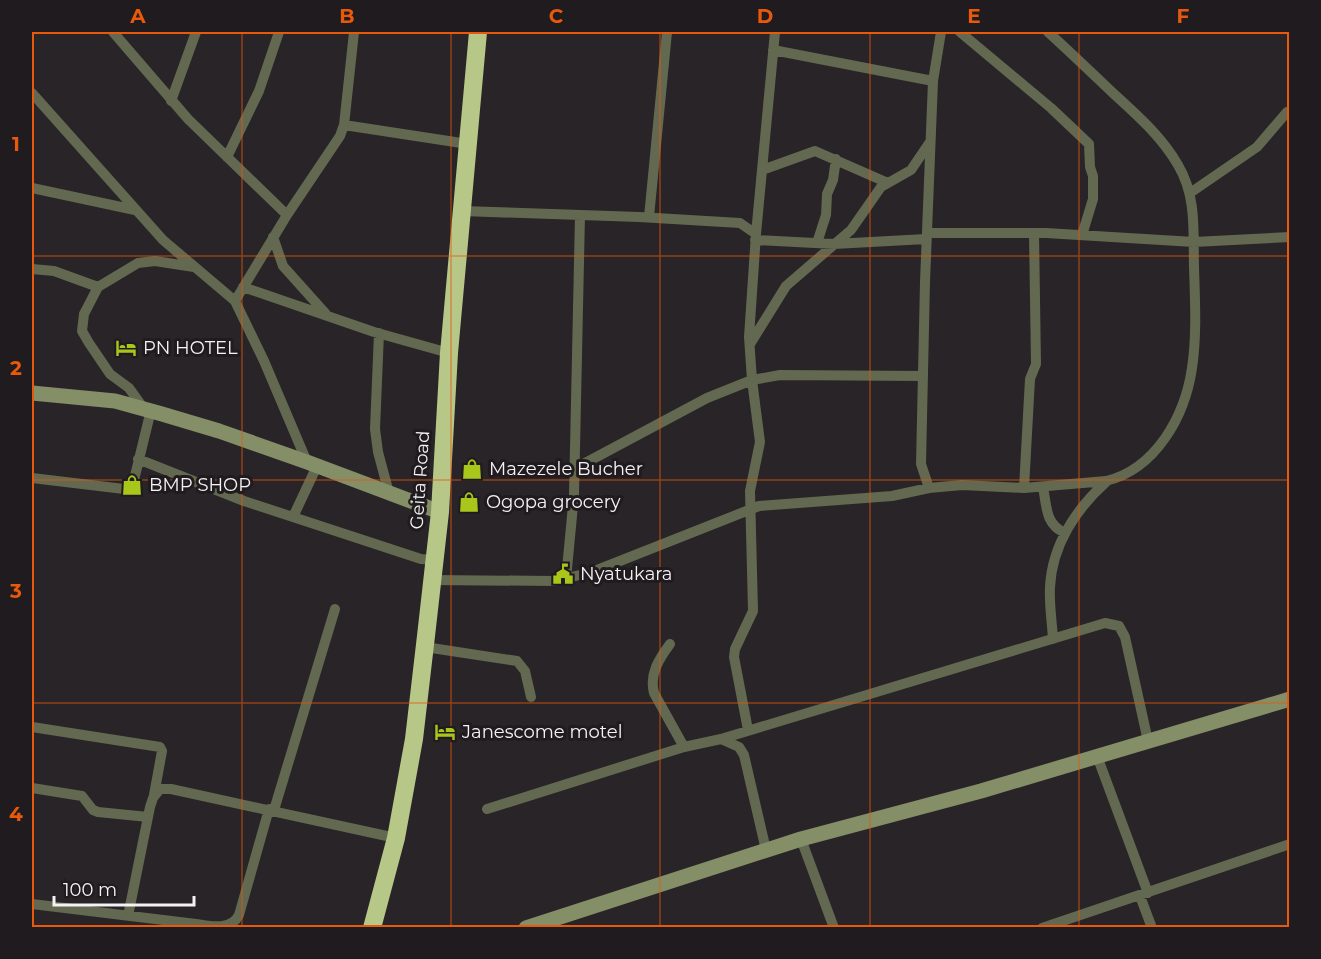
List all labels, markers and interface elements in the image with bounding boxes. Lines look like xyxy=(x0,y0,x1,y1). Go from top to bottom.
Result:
text: A xyxy=(129,4,146,28)
text: B xyxy=(339,4,355,28)
text: C xyxy=(549,4,564,28)
text: D xyxy=(757,4,773,28)
text: E xyxy=(967,4,981,28)
text: F xyxy=(1177,4,1190,28)
text: 1 xyxy=(12,132,20,156)
hotel icon: PN HOTEL xyxy=(114,336,138,360)
place label: PN HOTEL xyxy=(143,337,238,359)
text: 2 xyxy=(10,356,22,380)
street label: Geita Road xyxy=(406,430,434,530)
shop icon: Mazezele Bucher xyxy=(460,457,484,481)
place label: Mazezele Bucher xyxy=(489,458,643,480)
shop icon: BMP SHOP xyxy=(120,473,144,497)
place label: BMP SHOP xyxy=(149,474,251,496)
shop icon: Ogopa grocery xyxy=(457,490,481,514)
place label: Ogopa grocery xyxy=(486,491,621,513)
public building icon: Nyatukara xyxy=(551,562,575,586)
place label: Nyatukara xyxy=(580,563,672,585)
text: 3 xyxy=(9,579,22,603)
hotel icon: Janescome motel xyxy=(433,720,457,744)
place label: Janescome motel xyxy=(461,721,622,743)
text: 4 xyxy=(9,802,23,826)
scale bar xyxy=(54,869,194,907)
text: 100 m xyxy=(63,879,117,901)

